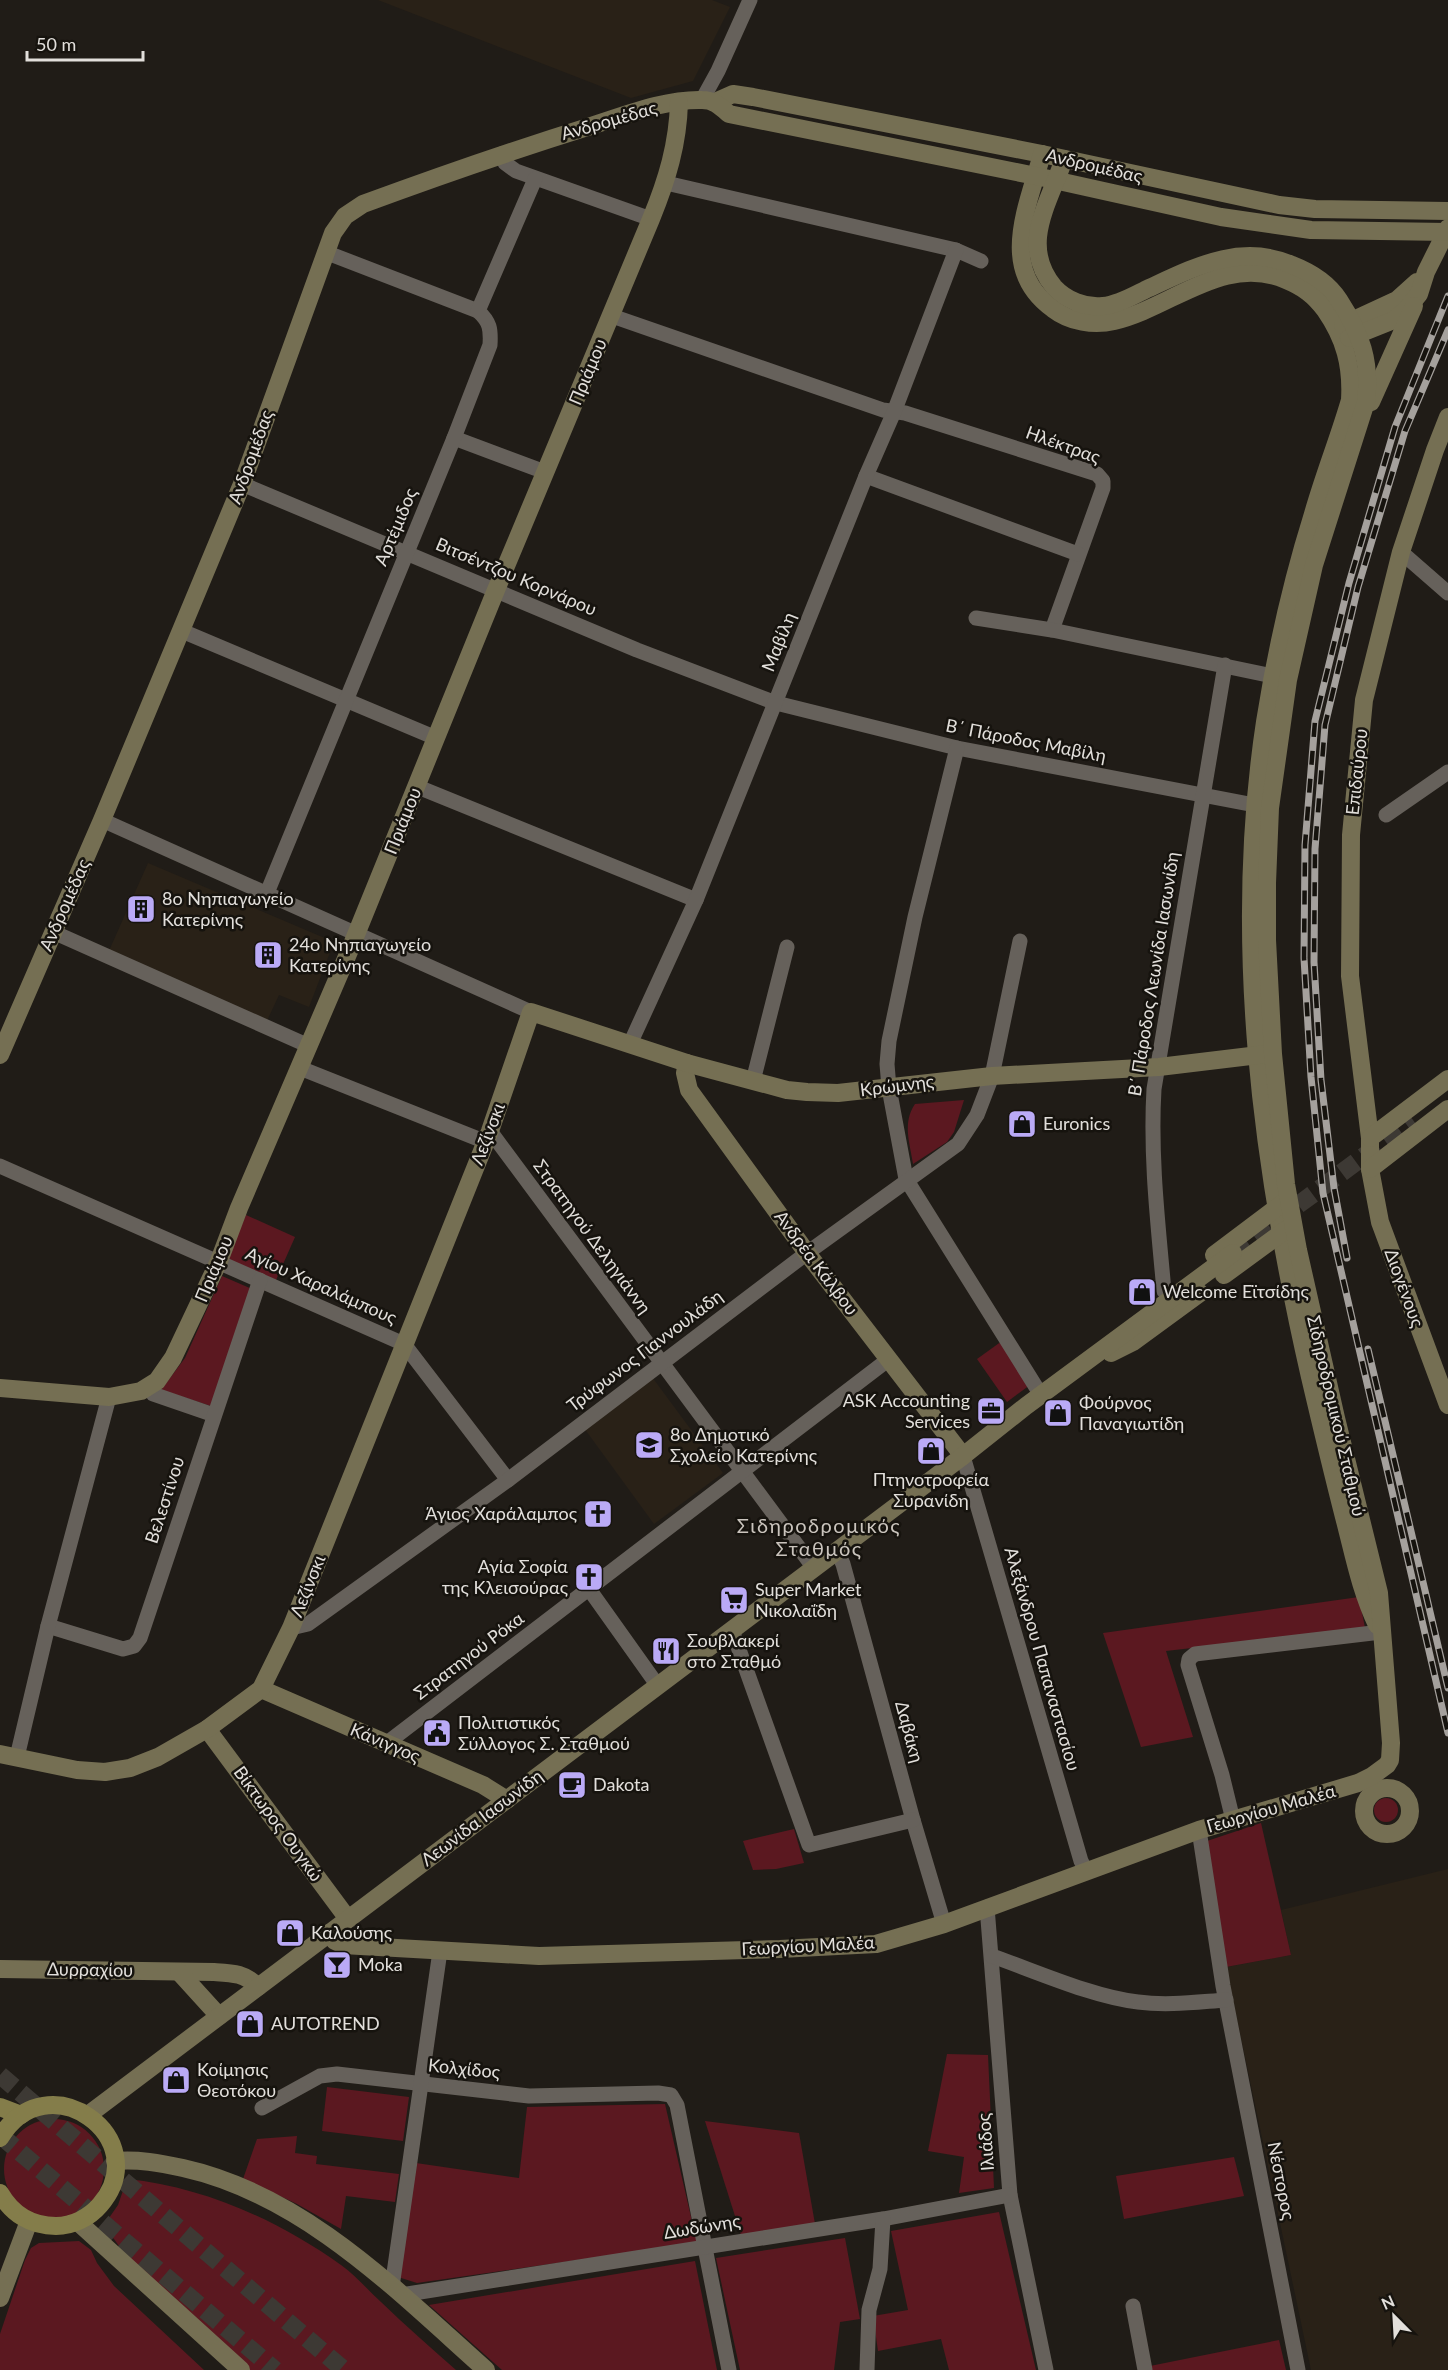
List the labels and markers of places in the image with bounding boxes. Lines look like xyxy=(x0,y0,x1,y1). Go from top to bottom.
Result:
place label: 8ο Νηπιαγωγείο Κατερίνης xyxy=(162,887,294,930)
building icon: 8ο Νηπιαγωγείο Κατερίνης xyxy=(125,893,157,925)
place label: 24ο Νηπιαγωγείο Κατερίνης xyxy=(289,933,431,976)
building icon: 24ο Νηπιαγωγείο Κατερίνης xyxy=(252,939,284,971)
shop icon: Euronics xyxy=(1006,1108,1038,1140)
place label: Euronics xyxy=(1043,1112,1110,1134)
shop icon: Welcome Eϊτσίδης xyxy=(1126,1276,1158,1308)
place label: Welcome Eϊτσίδης xyxy=(1163,1280,1310,1302)
place label: ASK Accounting Services xyxy=(843,1389,970,1432)
place label: Φούρνος Παναγιωτίδη xyxy=(1079,1391,1184,1434)
office icon: ASK Accounting Services xyxy=(975,1395,1007,1427)
shop icon: Φούρνος Παναγιωτίδη xyxy=(1042,1397,1074,1429)
place label: 8ο Δημοτικό Σχολείο Κατερίνης xyxy=(670,1423,818,1466)
school or university icon: 8ο Δημοτικό Σχολείο Κατερίνης xyxy=(633,1429,665,1461)
shop icon: Πτηνοτροφεία Συρανίδη xyxy=(915,1435,947,1467)
place label: Πτηνοτροφεία Συρανίδη xyxy=(873,1468,990,1511)
church icon: Άγιος Χαράλαμπος xyxy=(582,1498,614,1530)
place label: Άγιος Χαράλαμπος xyxy=(425,1502,578,1524)
place label: Αγία Σοφία της Κλεισούρας xyxy=(442,1555,569,1598)
church icon: Αγία Σοφία της Κλεισούρας xyxy=(573,1561,605,1593)
place label: Super Market Νικολαΐδη xyxy=(755,1578,862,1621)
supermarket icon: Super Market Νικολαΐδη xyxy=(718,1584,750,1616)
place label: Σουβλακερί στο Σταθμό xyxy=(687,1629,781,1672)
restaurant icon: Σουβλακερί στο Σταθμό xyxy=(650,1635,682,1667)
place label: Πολιτιστικός Σύλλογος Σ. Σταθμού xyxy=(458,1711,630,1754)
public building icon: Πολιτιστικός Σύλλογος Σ. Σταθμού xyxy=(421,1717,453,1749)
cafe icon: Dakota xyxy=(556,1769,588,1801)
place label: Dakota xyxy=(593,1773,649,1795)
shop icon: Καλούσης xyxy=(274,1917,306,1949)
place label: Καλούσης xyxy=(311,1921,393,1943)
bar icon: Moka xyxy=(321,1949,353,1981)
place label: Moka xyxy=(358,1953,403,1975)
shop icon: AUTOTREND xyxy=(234,2008,266,2040)
place label: AUTOTREND xyxy=(271,2012,380,2034)
place label: Κοίμησις Θεοτόκου xyxy=(197,2058,276,2101)
shop icon: Κοίμησις Θεοτόκου xyxy=(160,2064,192,2096)

